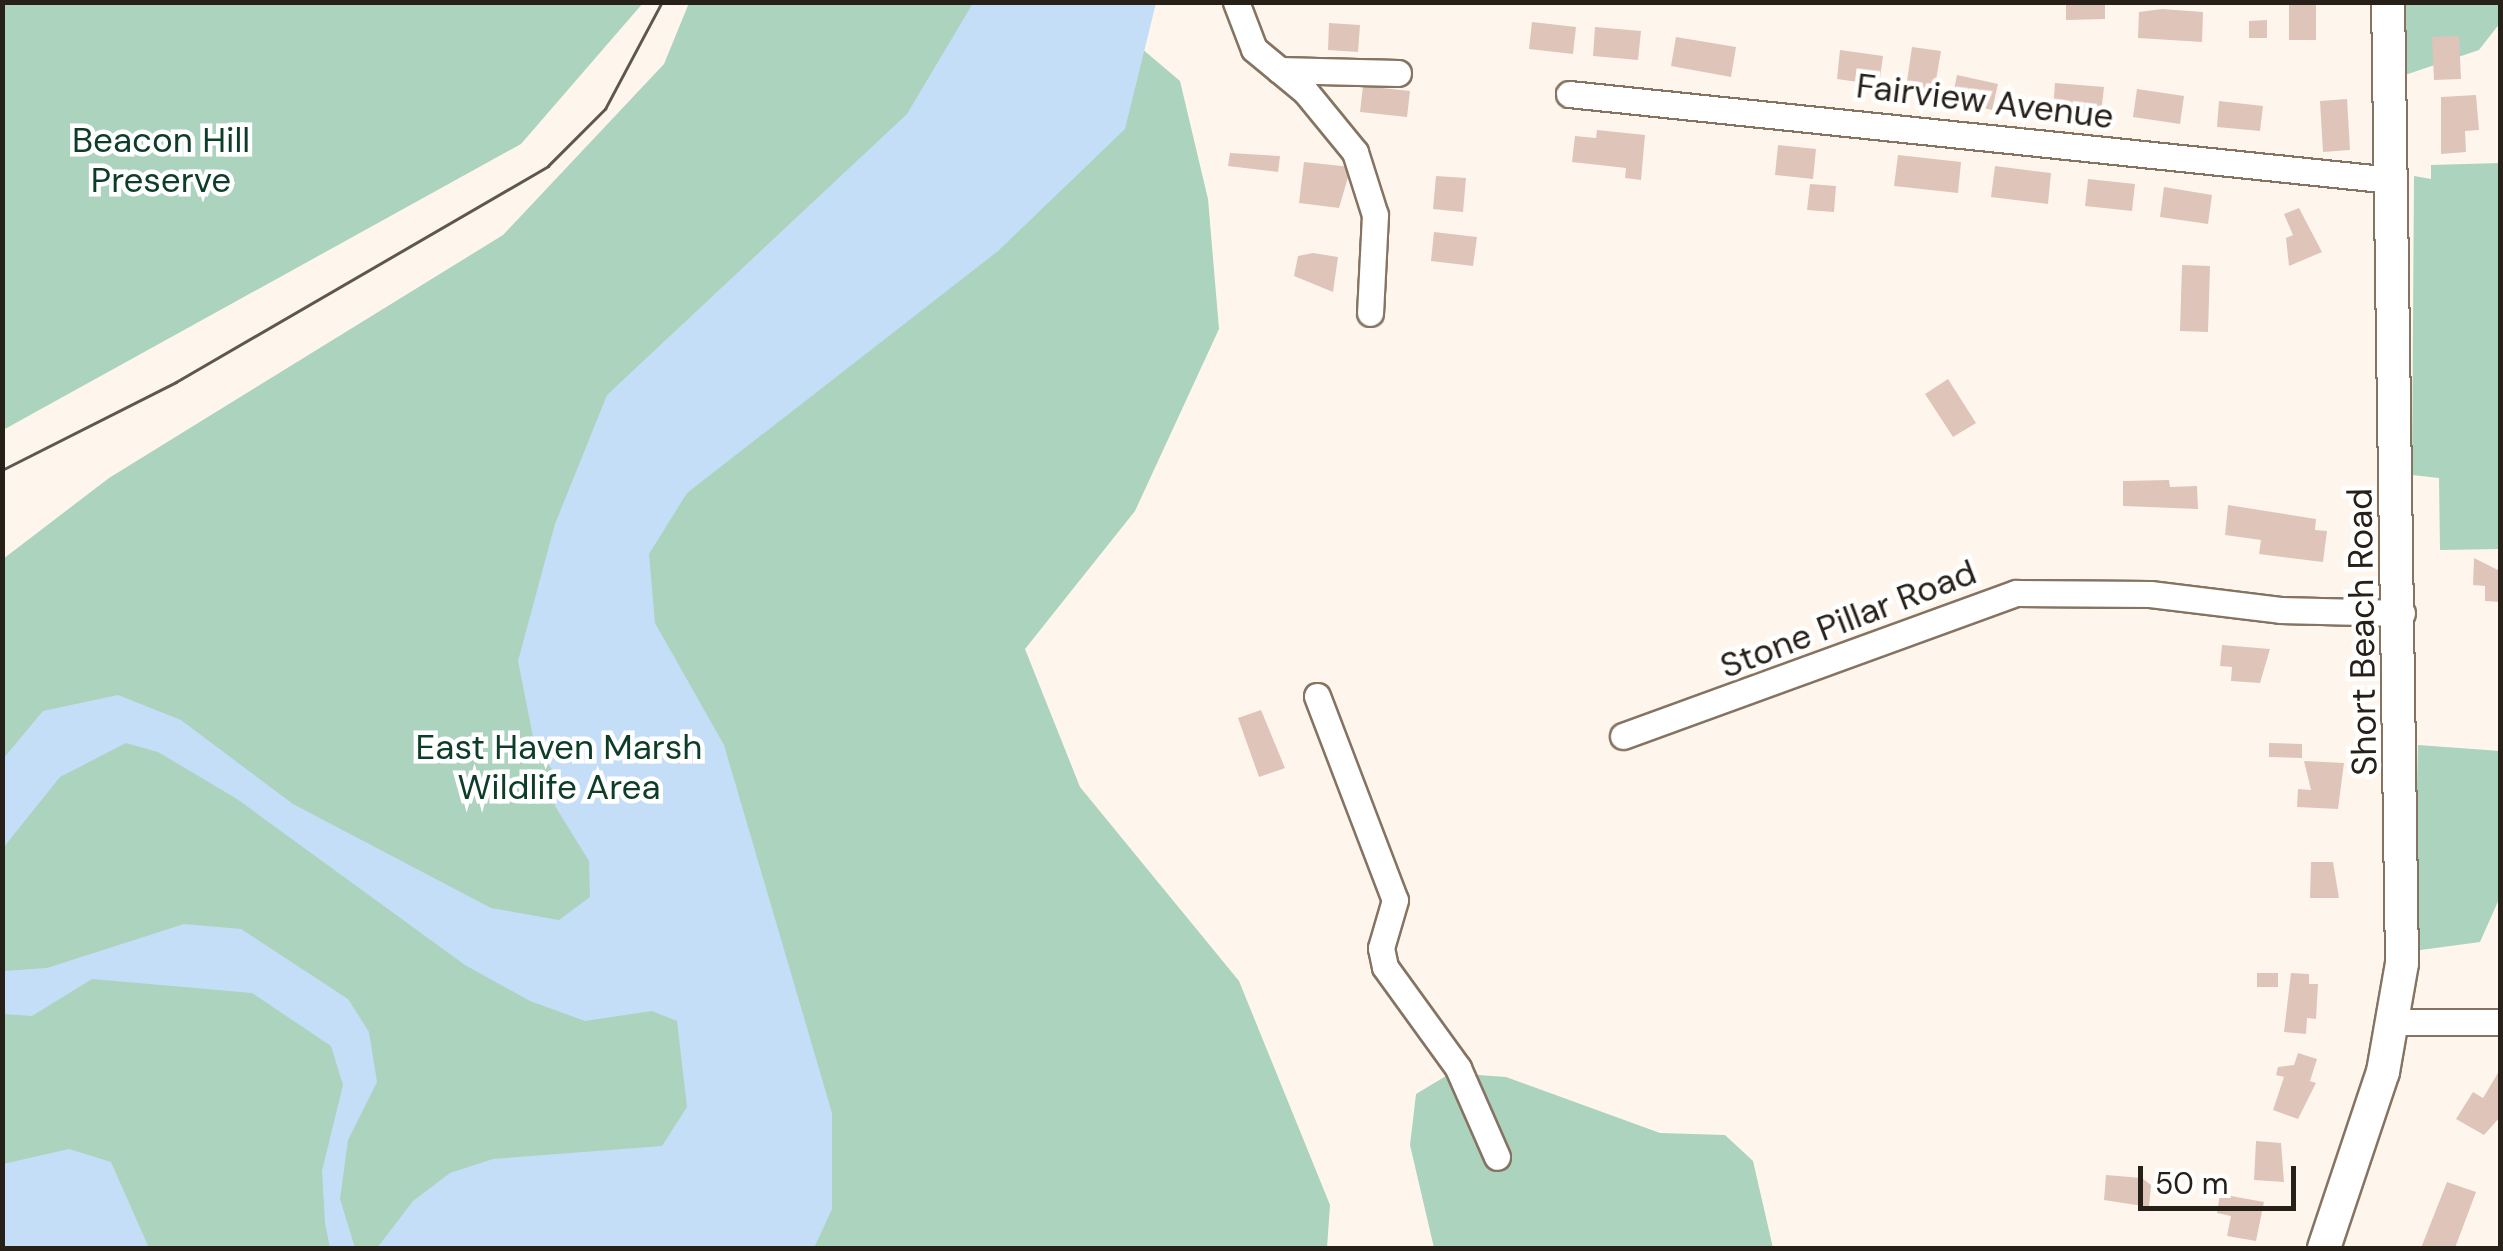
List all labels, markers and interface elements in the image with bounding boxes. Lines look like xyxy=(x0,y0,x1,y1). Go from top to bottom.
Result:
street label: Fairview Avenue xyxy=(1854,64,2116,138)
park label: Beacon Hill Preserve xyxy=(72,119,250,201)
street label: Short Beach Road xyxy=(2338,488,2386,776)
street label: Stone Pillar Road xyxy=(1714,551,1982,687)
park label: East Haven Marsh Wildlife Area xyxy=(416,726,702,808)
scale bar xyxy=(2143,1146,2300,1208)
text: 50 m xyxy=(2155,1164,2229,1203)

